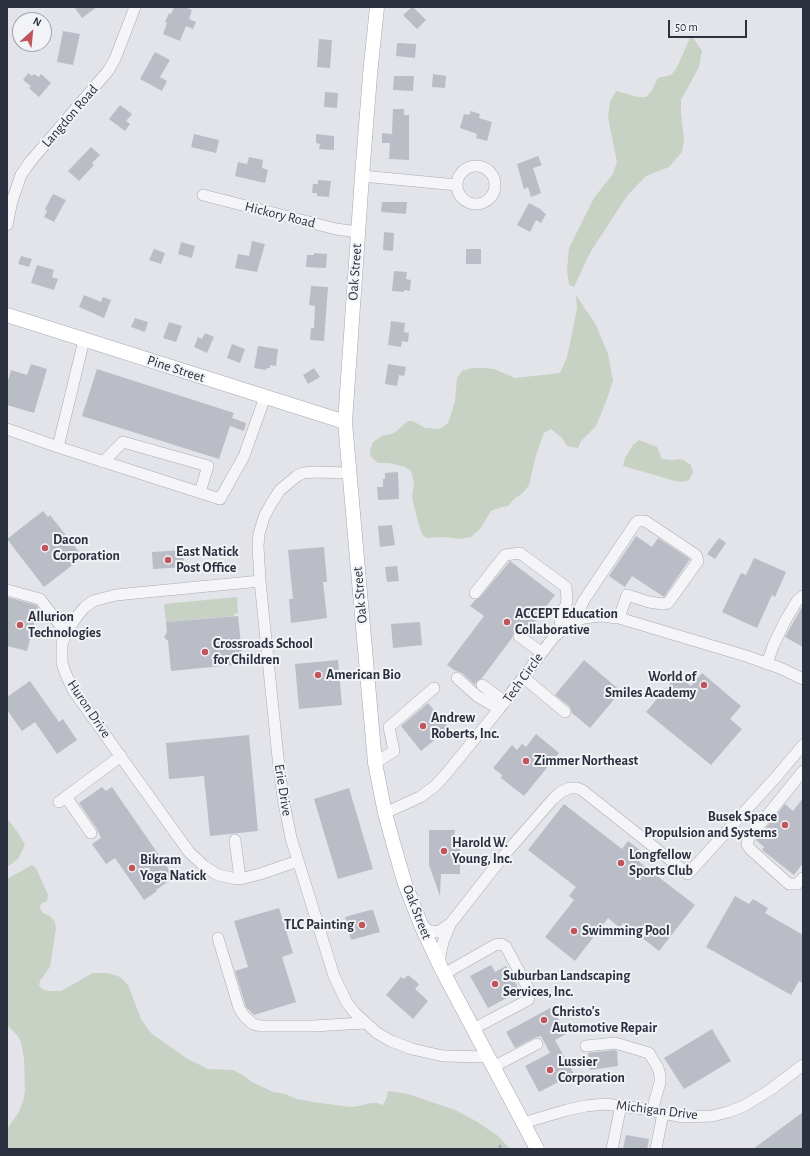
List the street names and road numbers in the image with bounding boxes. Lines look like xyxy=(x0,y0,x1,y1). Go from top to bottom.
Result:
street label: Langdon Road xyxy=(38,81,102,151)
street label: Hickory Road xyxy=(243,198,317,232)
street label: Oak Street xyxy=(345,243,365,301)
street label: Pine Street xyxy=(145,352,207,386)
street label: Oak Street xyxy=(349,566,371,624)
street label: Tech Circle xyxy=(499,650,547,706)
street label: Huron Drive xyxy=(63,677,115,741)
street label: Erie Drive xyxy=(271,763,295,817)
street label: Oak Street xyxy=(399,882,435,942)
street label: Michigan Drive xyxy=(615,1097,699,1123)

